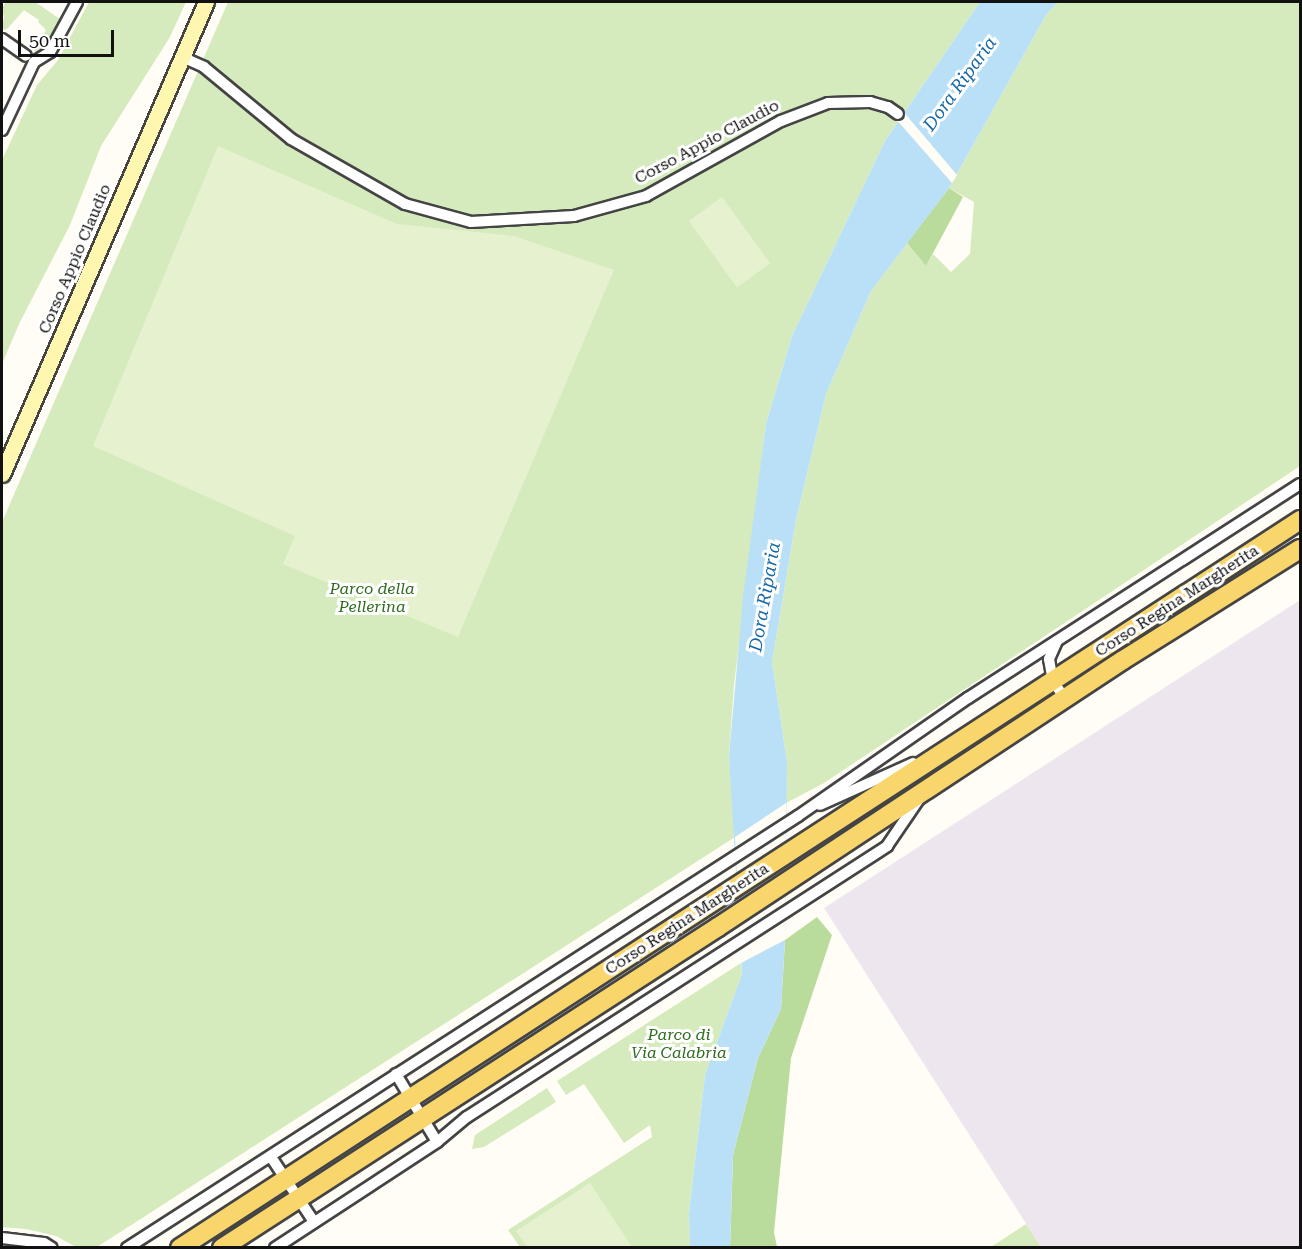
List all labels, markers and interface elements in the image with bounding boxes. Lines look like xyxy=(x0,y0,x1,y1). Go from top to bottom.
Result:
scale bar xyxy=(21,18,117,56)
text: 50 m xyxy=(29,30,70,51)
water label: Dora Riparia xyxy=(919,33,1001,135)
street label: Corso Appio Claudio xyxy=(632,96,782,188)
street label: Corso Appio Claudio xyxy=(35,181,115,337)
water label: Dora Riparia xyxy=(745,541,785,653)
street label: Corso Regina Margherita xyxy=(1092,541,1262,661)
park label: Parco della Pellerina xyxy=(329,579,415,617)
street label: Corso Regina Margherita xyxy=(602,859,772,979)
park label: Parco di Via Calabria xyxy=(631,1025,727,1063)

